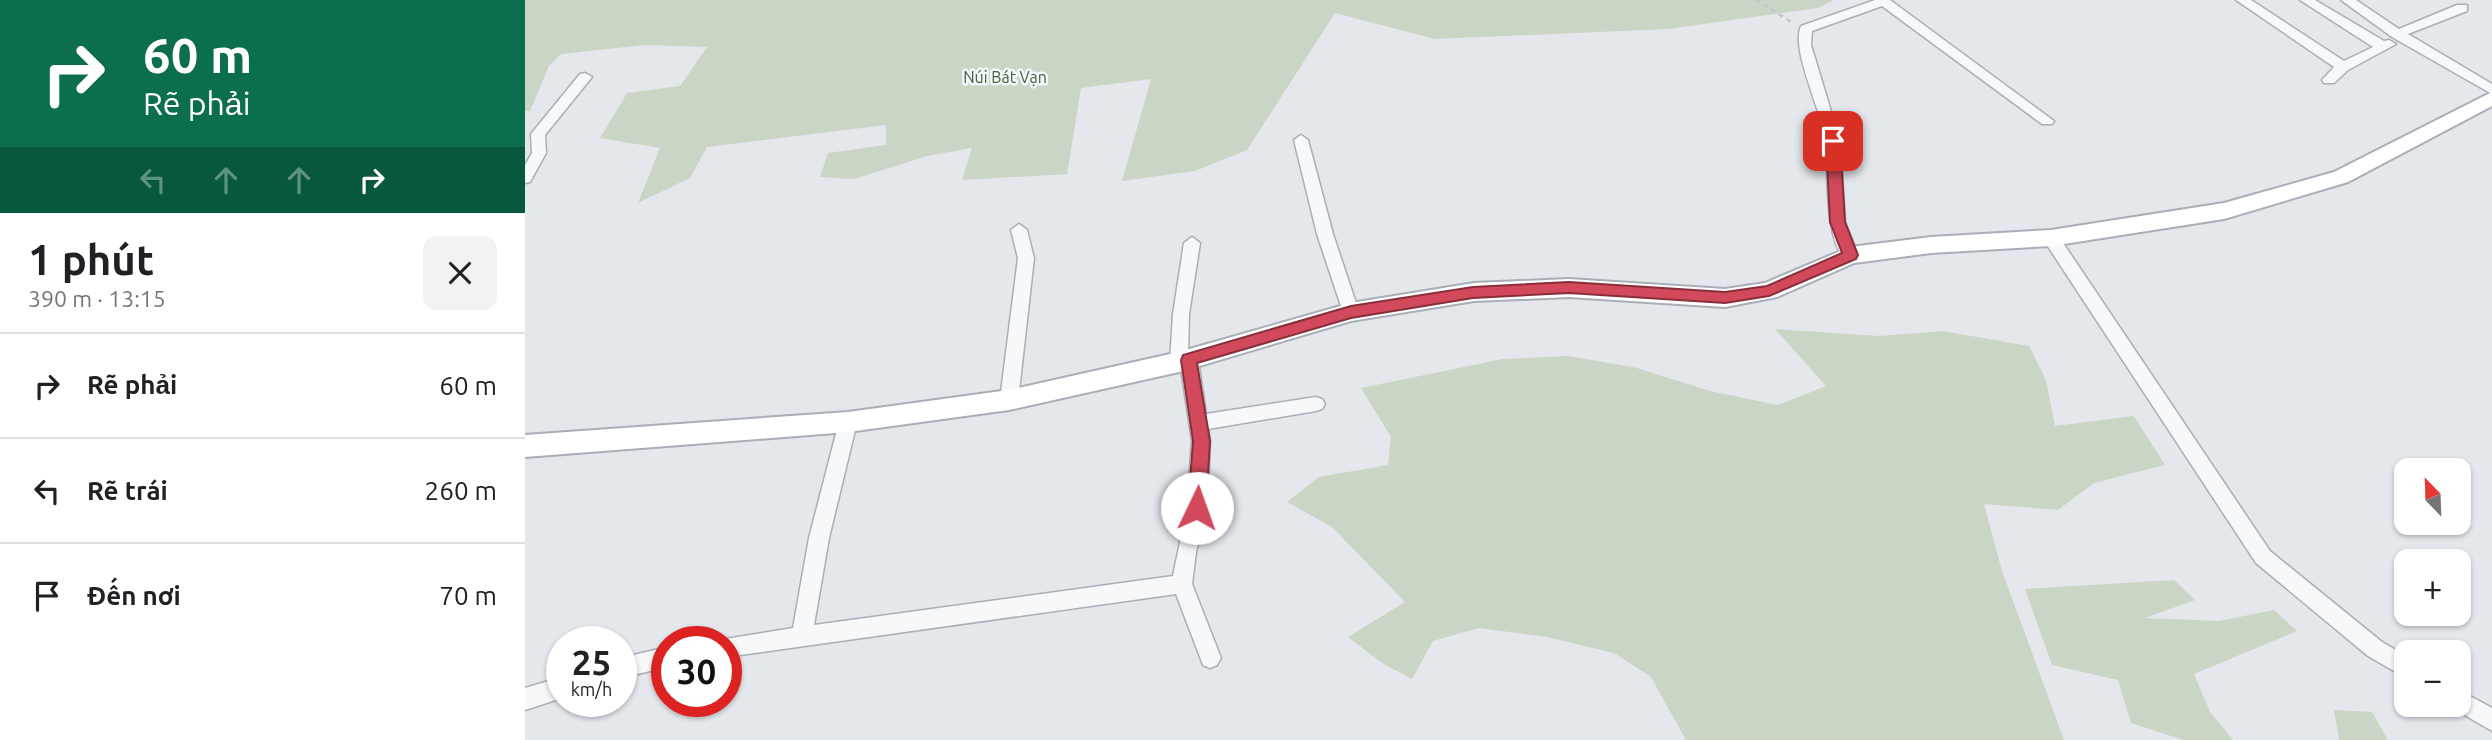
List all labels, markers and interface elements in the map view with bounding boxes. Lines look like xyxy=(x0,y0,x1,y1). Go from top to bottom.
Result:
text: 60 m xyxy=(143,27,252,82)
icon: right xyxy=(28,28,119,119)
park label: Núi Bát Vạn xyxy=(963,68,1047,86)
text: Rẽ phải xyxy=(143,85,250,121)
pin xyxy=(1803,111,1863,171)
icon: arrive xyxy=(1814,122,1852,160)
icon: left xyxy=(134,161,172,199)
icon: ahead xyxy=(207,161,245,199)
icon: ahead xyxy=(280,161,318,199)
icon: right xyxy=(353,161,391,199)
text: 1 phút xyxy=(28,236,154,283)
button: close xyxy=(423,236,497,310)
text: 390 m · 13:15 xyxy=(28,286,166,311)
icon: right xyxy=(28,367,66,405)
text: Rẽ phải xyxy=(87,370,177,399)
text: 60 m xyxy=(439,371,497,400)
north arrow xyxy=(2394,458,2471,536)
map controls xyxy=(2394,458,2471,717)
position arrow xyxy=(1160,471,1234,545)
icon: left xyxy=(28,472,66,510)
text: Rẽ trái xyxy=(87,476,168,505)
text: 260 m xyxy=(425,476,497,505)
button: + xyxy=(2394,549,2471,626)
icon: arrive xyxy=(28,577,66,615)
text: Đến nơi xyxy=(87,581,181,610)
text: 70 m xyxy=(439,581,497,610)
speed limit sign: 30 xyxy=(651,626,742,717)
button: − xyxy=(2394,640,2471,717)
text: 25 xyxy=(572,642,611,682)
text: km/h xyxy=(571,679,612,699)

